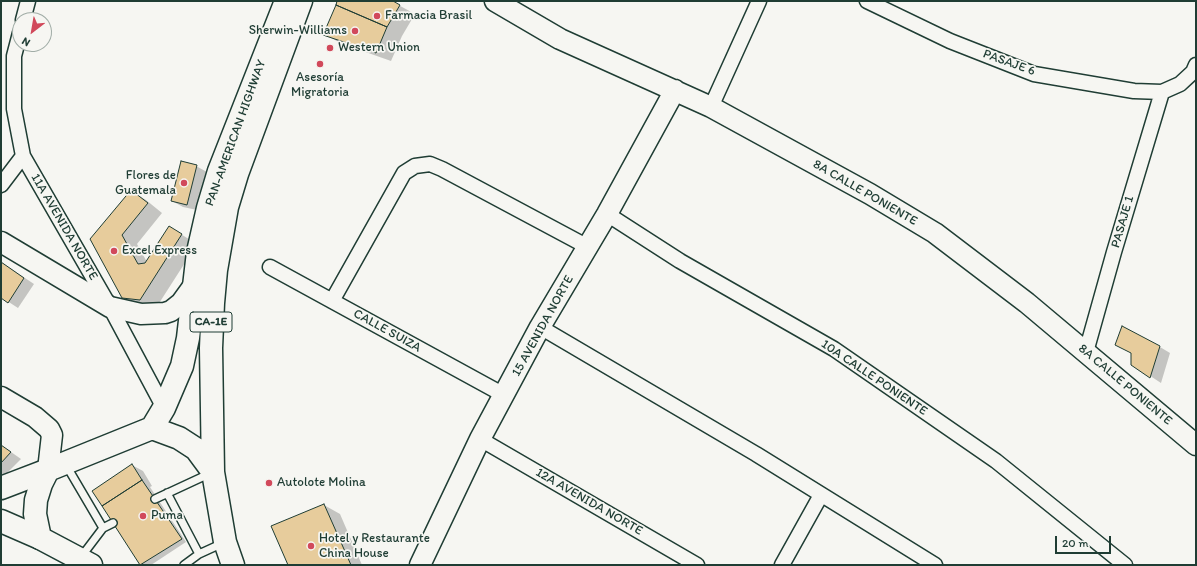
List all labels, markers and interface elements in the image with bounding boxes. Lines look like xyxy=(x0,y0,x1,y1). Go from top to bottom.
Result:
place label: Farmacia Brasil xyxy=(385,8,472,24)
marker: Farmacia Brasil xyxy=(372,11,382,21)
north arrow xyxy=(12,12,52,52)
place label: Sherwin-Williams xyxy=(249,23,347,39)
marker: Sherwin-Williams xyxy=(350,26,360,36)
text: N xyxy=(20,34,33,49)
place label: Western Union xyxy=(338,40,420,56)
marker: Western Union xyxy=(325,43,335,53)
street label: PASAJE 6 xyxy=(981,46,1037,80)
street label: PAN-AMERICAN HIGHWAY xyxy=(202,58,270,208)
marker: Asesoría Migratoria xyxy=(315,59,325,69)
place label: Asesoría Migratoria xyxy=(291,70,349,101)
street label: 8A CALLE PONIENTE xyxy=(810,157,920,229)
place label: Flores de Guatemala xyxy=(115,168,176,199)
street label: 11A AVENIDA NORTE xyxy=(27,171,101,283)
marker: Flores de Guatemala xyxy=(179,178,189,188)
street label: PASAJE 1 xyxy=(1108,194,1138,250)
place label: Excel Express xyxy=(122,243,197,259)
marker: Excel Express xyxy=(109,246,119,256)
street label: 15 AVENIDA NORTE xyxy=(509,273,577,379)
street label: CALLE SUIZA xyxy=(350,306,424,356)
road number: CA-1E xyxy=(190,312,232,332)
street label: 10A CALLE PONIENTE xyxy=(818,337,930,419)
street label: 8A CALLE PONIENTE xyxy=(1075,341,1175,429)
street label: 12A AVENIDA NORTE xyxy=(533,465,645,539)
place label: Autolote Molina xyxy=(277,475,366,491)
marker: Autolote Molina xyxy=(264,478,274,488)
place label: Puma xyxy=(151,508,183,524)
marker: Puma xyxy=(138,511,148,521)
scale bar xyxy=(1057,528,1113,554)
place label: Hotel y Restaurante China House xyxy=(319,531,430,562)
text: 20 m xyxy=(1062,536,1089,550)
marker: Hotel y Restaurante China House xyxy=(306,541,316,551)

